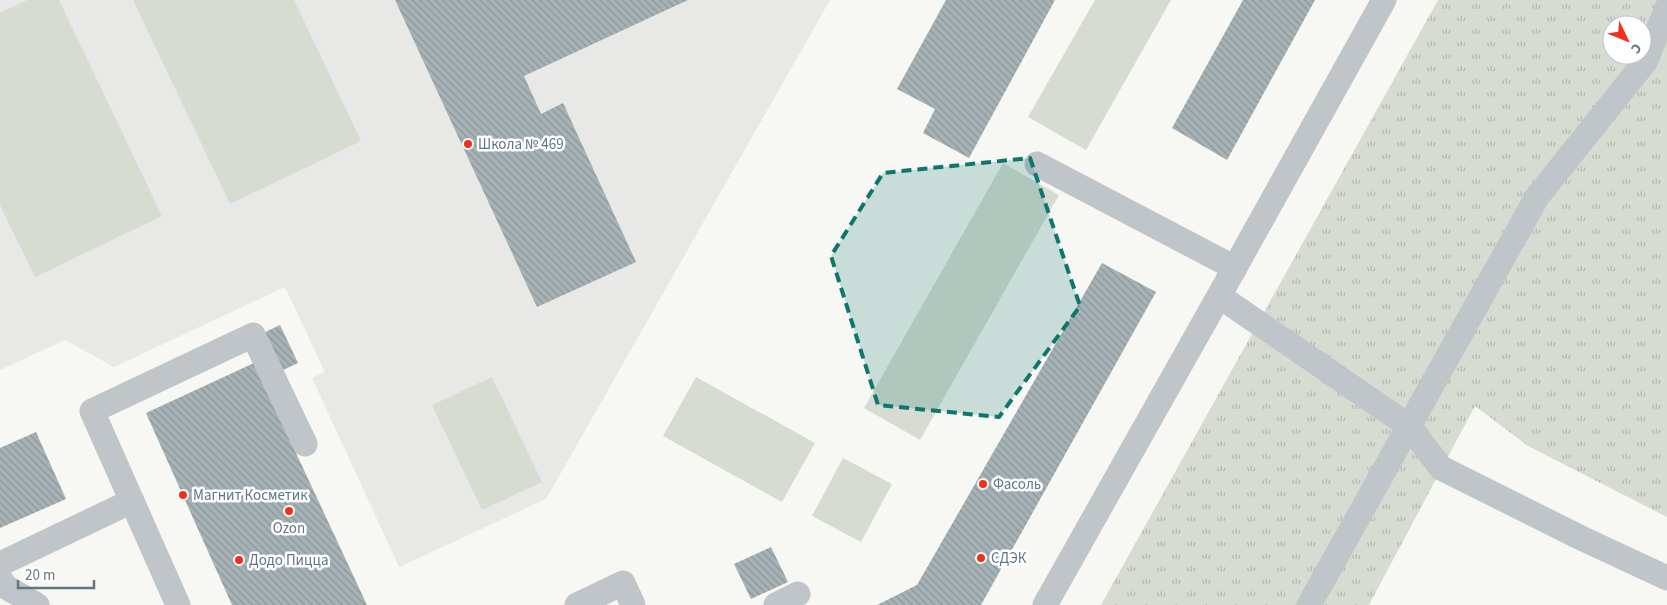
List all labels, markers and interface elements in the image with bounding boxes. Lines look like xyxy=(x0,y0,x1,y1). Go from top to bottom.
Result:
north arrow xyxy=(1602,15,1652,65)
text: С xyxy=(1626,38,1646,58)
place label: Школа № 469 xyxy=(478,134,564,155)
marker: Школа № 469 xyxy=(462,138,474,150)
place label: Фасоль xyxy=(993,474,1041,495)
marker: Фасоль xyxy=(977,478,989,490)
place label: Магнит Косметик xyxy=(193,485,308,506)
marker: Магнит Косметик xyxy=(177,489,189,501)
marker: Ozon xyxy=(283,505,295,517)
place label: Ozon xyxy=(273,518,305,539)
place label: СДЭК xyxy=(991,548,1027,569)
place label: Додо Пицца xyxy=(249,550,328,571)
marker: СДЭК xyxy=(975,552,987,564)
marker: Додо Пицца xyxy=(233,554,245,566)
scale bar xyxy=(18,558,94,590)
text: 20 m xyxy=(25,565,55,586)

